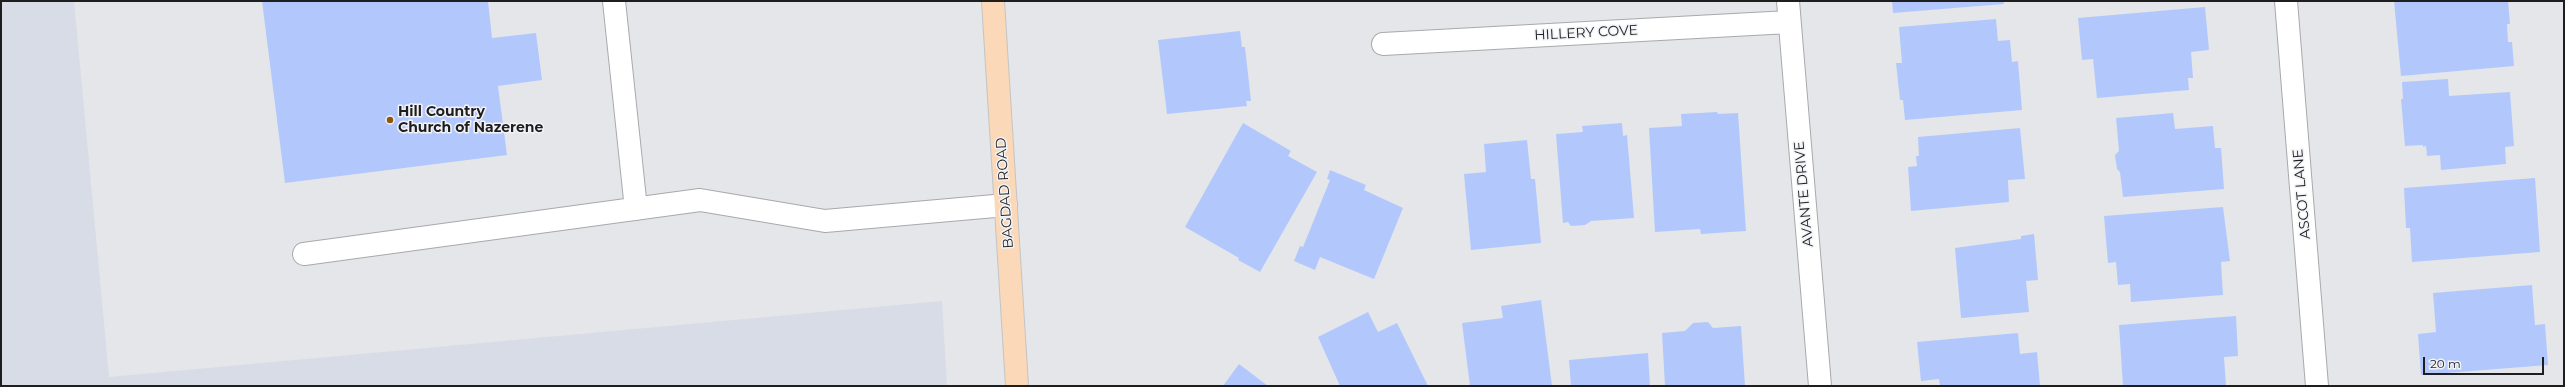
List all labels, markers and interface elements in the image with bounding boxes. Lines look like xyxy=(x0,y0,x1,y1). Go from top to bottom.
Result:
street label: HILLERY COVE xyxy=(1534,22,1638,44)
place label: Hill Country Church of Nazerene xyxy=(398,104,543,136)
marker: Hill Country Church of Nazerene xyxy=(385,115,395,125)
street label: BAGDAD ROAD xyxy=(993,137,1017,249)
street label: AVANTE DRIVE xyxy=(1791,141,1817,247)
street label: ASCOT LANE xyxy=(2290,148,2314,240)
scale bar xyxy=(2425,349,2546,375)
text: 20 m xyxy=(2430,356,2461,371)

